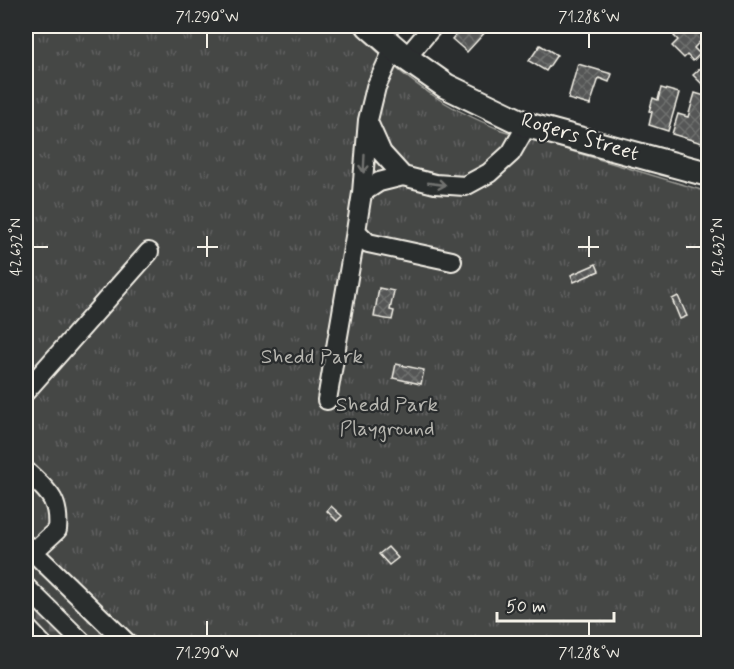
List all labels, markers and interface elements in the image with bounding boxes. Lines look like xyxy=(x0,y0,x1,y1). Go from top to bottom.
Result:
text: 71.290°W xyxy=(175,8,239,28)
text: 71.288°W xyxy=(558,8,620,28)
street label: Rogers Street xyxy=(517,106,642,170)
one-way arrow xyxy=(359,153,370,173)
one-way arrow xyxy=(427,178,446,189)
text: 42.632°N xyxy=(7,218,27,276)
text: 42.632°N xyxy=(709,218,729,276)
park label: Shedd Park xyxy=(261,343,364,371)
park label: Shedd Park Playground xyxy=(336,391,439,443)
scale bar xyxy=(497,585,614,623)
text: 50 m xyxy=(506,595,546,619)
text: 71.290°W xyxy=(175,644,239,664)
text: 71.288°W xyxy=(558,644,620,664)

